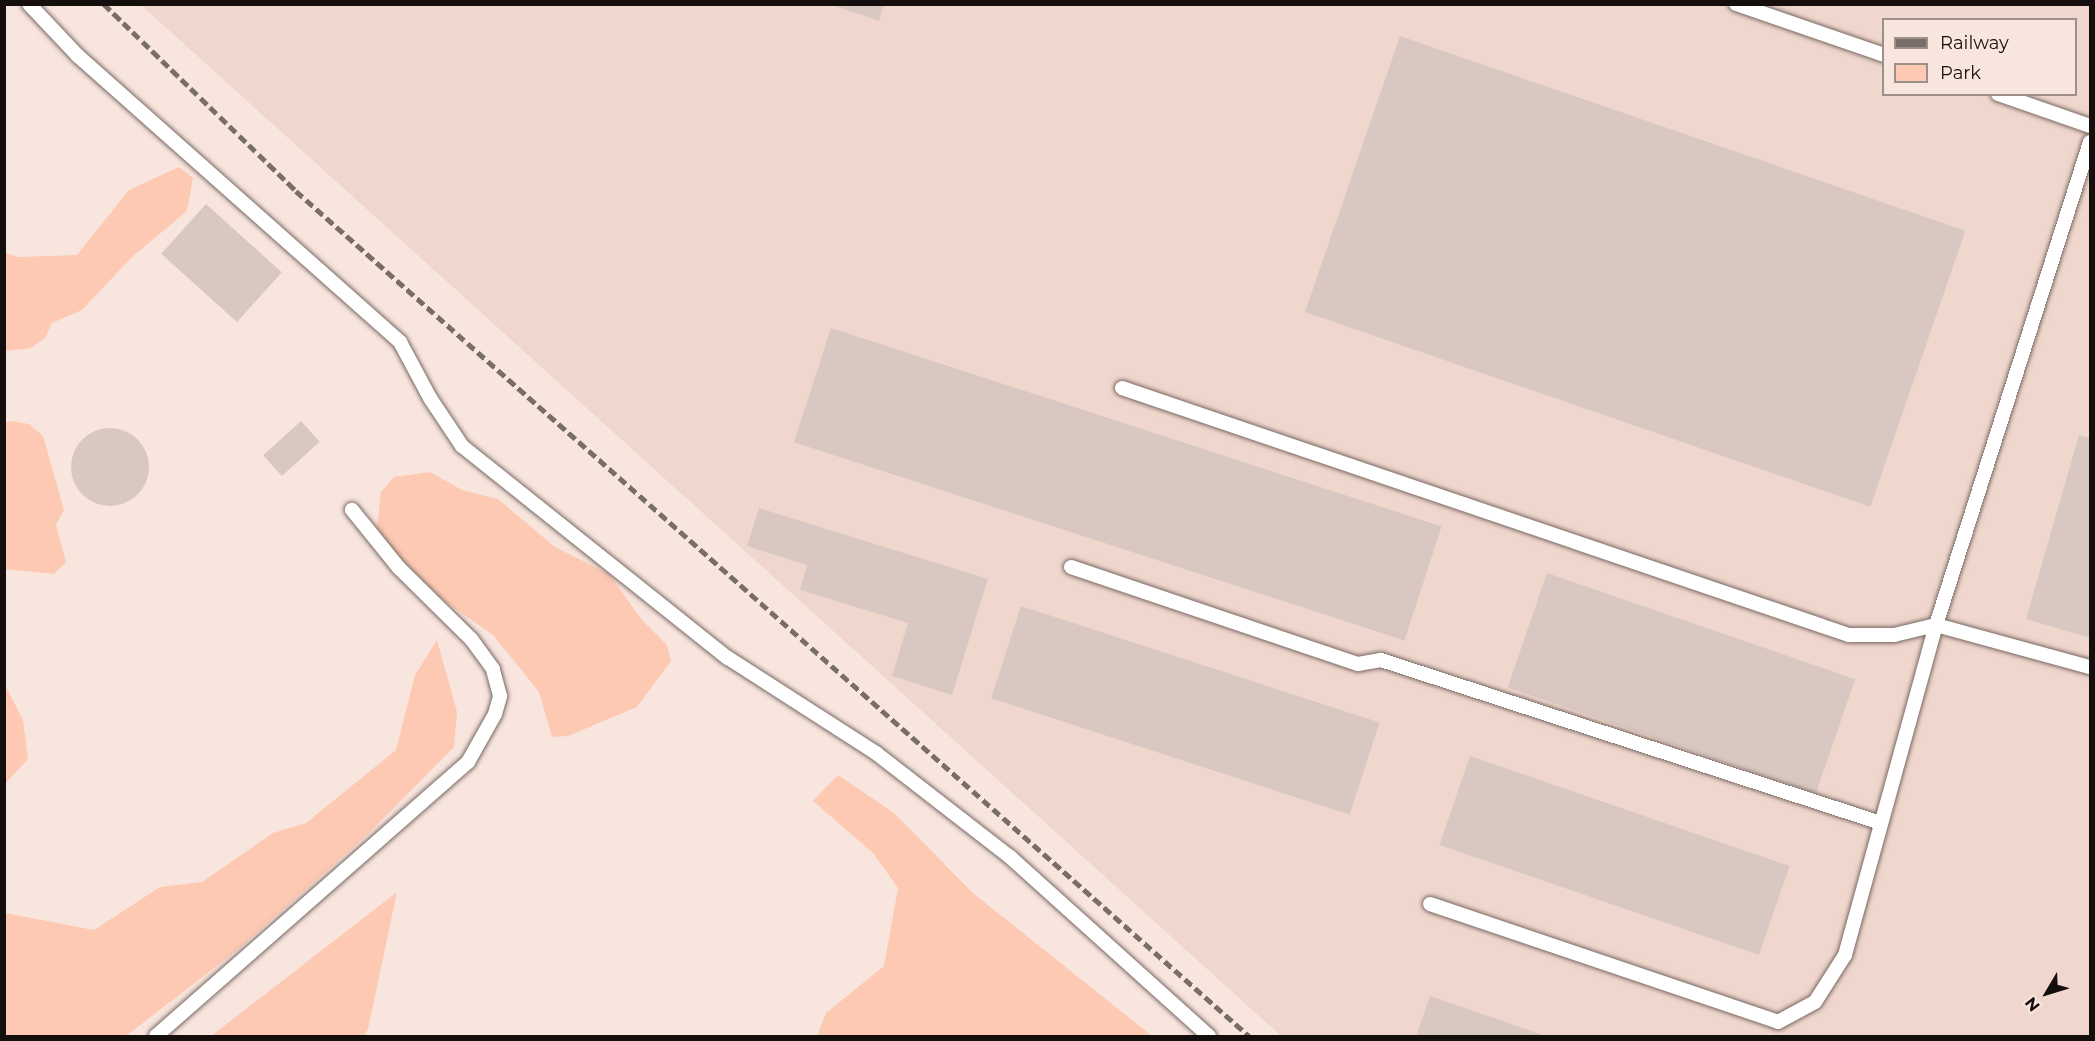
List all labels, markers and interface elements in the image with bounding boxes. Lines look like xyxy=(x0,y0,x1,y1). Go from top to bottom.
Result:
legend xyxy=(1882,18,2077,96)
text: Railway xyxy=(1940,32,2009,54)
text: Park xyxy=(1940,62,1981,84)
north arrow xyxy=(2017,963,2077,1023)
text: N xyxy=(2021,993,2044,1015)

